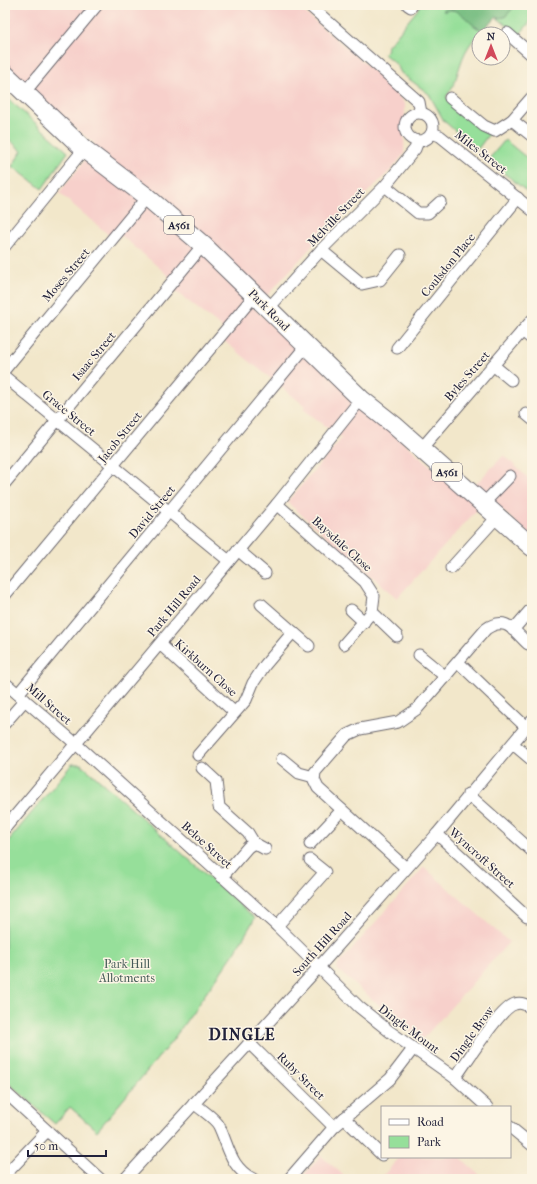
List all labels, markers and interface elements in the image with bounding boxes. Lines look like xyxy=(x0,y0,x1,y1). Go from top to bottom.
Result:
north arrow xyxy=(471,26,511,66)
text: N xyxy=(487,30,496,43)
street label: Miles Street xyxy=(452,127,510,177)
street label: Melville Street xyxy=(305,184,368,249)
road number: A561 xyxy=(164,216,194,234)
street label: Coulsdon Place xyxy=(418,230,478,300)
street label: Moses Street xyxy=(39,245,93,305)
street label: Park Road xyxy=(245,286,293,334)
street label: Isaac Street xyxy=(69,328,119,383)
street label: Byles Street xyxy=(441,347,493,404)
street label: Grace Street xyxy=(39,387,99,439)
street label: Jacob Street xyxy=(95,408,145,466)
road number: A561 xyxy=(432,463,462,481)
street label: David Street xyxy=(126,482,179,541)
street label: Baysdale Close xyxy=(309,514,375,575)
street label: Park Hill Road xyxy=(144,572,204,639)
street label: Kirkburn Close xyxy=(172,636,240,700)
street label: Mill Street xyxy=(23,681,75,728)
street label: Beloe Street xyxy=(179,819,236,872)
street label: Wyncroft Street xyxy=(446,824,518,892)
street label: South Hill Road xyxy=(290,909,355,979)
park label: Park Hill Allotments xyxy=(98,957,156,985)
street label: Dingle Mount xyxy=(376,1002,443,1057)
street label: Dingle Brow xyxy=(447,1003,498,1065)
district label: DINGLE xyxy=(209,1025,275,1044)
street label: Ruby Street xyxy=(274,1049,328,1103)
legend xyxy=(381,1106,511,1158)
text: Road xyxy=(417,1115,444,1129)
scale bar xyxy=(28,1132,106,1158)
text: Park xyxy=(417,1135,442,1149)
text: 50 m xyxy=(34,1139,58,1153)

